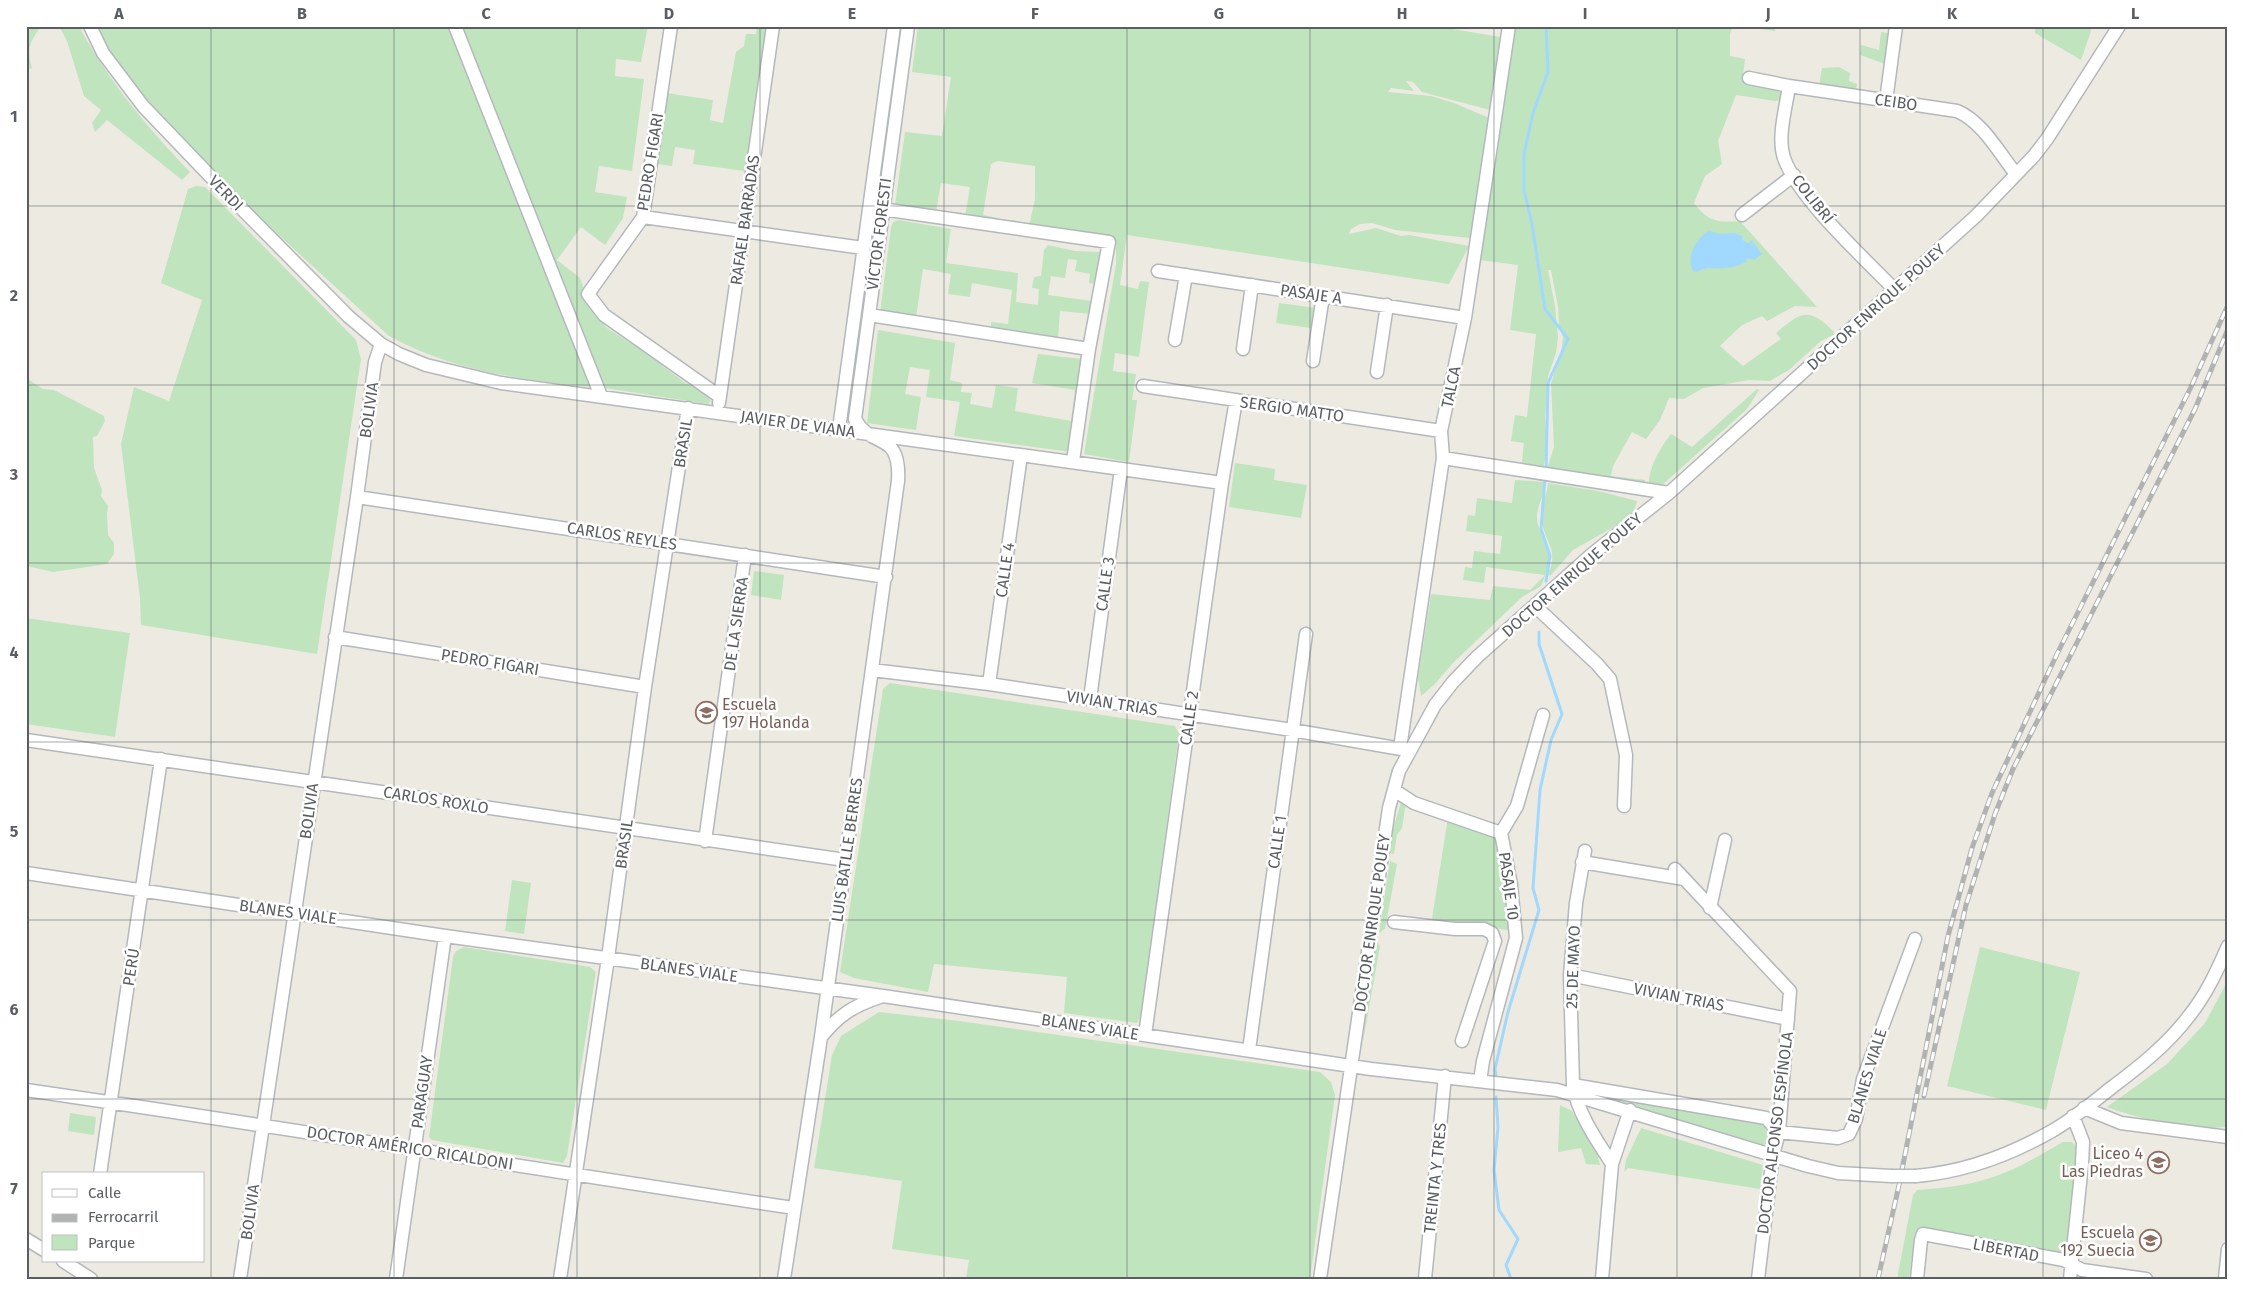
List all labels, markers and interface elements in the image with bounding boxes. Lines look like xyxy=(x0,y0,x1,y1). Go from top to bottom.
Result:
text: A xyxy=(113,4,124,23)
text: B xyxy=(297,4,307,23)
text: C xyxy=(481,4,491,23)
text: D xyxy=(664,4,674,23)
text: E xyxy=(848,4,856,23)
text: F xyxy=(1031,4,1039,23)
text: G xyxy=(1214,4,1224,23)
text: H xyxy=(1397,4,1407,23)
text: I xyxy=(1583,4,1587,23)
text: J xyxy=(1764,4,1771,23)
text: K xyxy=(1947,4,1958,23)
text: L xyxy=(2131,4,2139,23)
street label: CEIBO xyxy=(1873,90,1919,114)
text: 1 xyxy=(10,107,18,126)
street label: PEDRO FIGARI xyxy=(633,111,667,213)
street label: RAFAEL BARRADAS xyxy=(726,153,764,286)
street label: COLIBRÍ xyxy=(1788,170,1839,227)
street label: VERDI xyxy=(205,171,247,215)
street label: VÍCTOR FORESTI xyxy=(862,177,895,291)
street label: DOCTOR ENRIQUE POUEY xyxy=(1803,240,1949,374)
street label: PASAJE A xyxy=(1279,280,1344,308)
text: 2 xyxy=(10,286,18,305)
street label: TALCA xyxy=(1437,364,1465,410)
street label: BOLIVIA xyxy=(356,380,382,439)
street label: SERGIO MATTO xyxy=(1239,392,1345,426)
street label: JAVIER DE VIANA xyxy=(739,407,858,442)
street label: BRASIL xyxy=(670,417,696,469)
text: 3 xyxy=(9,465,18,484)
street label: DOCTOR ENRIQUE POUEY xyxy=(1498,509,1646,641)
street label: CARLOS REYLES xyxy=(566,518,679,554)
street label: CALLE 4 xyxy=(992,541,1018,599)
street label: CALLE 3 xyxy=(1092,556,1118,612)
street label: DE LA SIERRA xyxy=(720,575,752,672)
text: 4 xyxy=(9,643,19,662)
street label: PEDRO FIGARI xyxy=(439,645,541,679)
street label: VIVIAN TRIAS xyxy=(1065,686,1159,720)
street label: CALLE 2 xyxy=(1176,689,1202,746)
place label: Escuela 197 Holanda xyxy=(722,695,810,732)
school or university icon: Escuela 197 Holanda xyxy=(694,701,718,725)
street label: LUIS BATLLE BERRES xyxy=(827,776,867,923)
street label: BOLIVIA xyxy=(296,781,322,840)
street label: CARLOS ROXLO xyxy=(382,782,490,818)
street label: CALLE 1 xyxy=(1264,814,1290,870)
street label: BRASIL xyxy=(611,818,637,870)
text: 5 xyxy=(10,822,19,841)
street label: DOCTOR ENRIQUE POUEY xyxy=(1350,833,1394,1013)
street label: PASAJE 10 xyxy=(1495,851,1523,921)
street label: BLANES VIALE xyxy=(238,896,338,928)
street label: 25 DE MAYO xyxy=(1562,925,1584,1009)
street label: PERÚ xyxy=(118,947,143,987)
street label: BLANES VIALE xyxy=(639,954,739,986)
street label: VIVIAN TRIAS xyxy=(1632,979,1726,1015)
text: 6 xyxy=(9,1000,19,1019)
street label: BLANES VIALE xyxy=(1040,1010,1140,1044)
street label: BLANES VIALE xyxy=(1844,1026,1890,1126)
street label: DOCTOR ALFONSO ESPÍNOLA xyxy=(1752,1030,1797,1235)
street label: PARAGUAY xyxy=(407,1054,437,1130)
street label: DOCTOR AMÉRICO RICALDONI xyxy=(305,1121,515,1174)
street label: TREINTA Y TRES xyxy=(1420,1121,1450,1234)
place label: Liceo 4 Las Piedras xyxy=(2061,1144,2143,1181)
school or university icon: Liceo 4 Las Piedras xyxy=(2147,1150,2171,1174)
legend xyxy=(42,1172,205,1262)
text: 7 xyxy=(10,1179,18,1198)
street label: BOLIVIA xyxy=(237,1182,263,1241)
text: Calle xyxy=(88,1184,121,1202)
text: Ferrocarril xyxy=(88,1208,159,1226)
place label: Escuela 192 Suecia xyxy=(2060,1223,2135,1260)
school or university icon: Escuela 192 Suecia xyxy=(2139,1229,2163,1253)
text: Parque xyxy=(88,1234,135,1252)
street label: LIBERTAD xyxy=(1971,1234,2041,1266)

